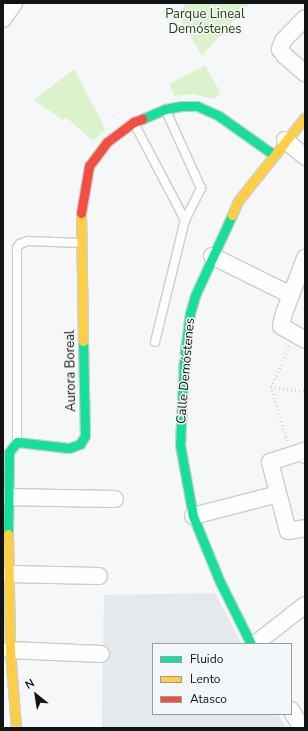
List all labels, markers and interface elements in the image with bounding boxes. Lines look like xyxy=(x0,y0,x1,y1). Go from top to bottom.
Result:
park label: Parque Lineal Demóstenes xyxy=(165,7,245,38)
street label: Calle Demóstenes xyxy=(174,317,198,425)
street label: Aurora Boreal xyxy=(62,330,80,412)
legend xyxy=(152,643,292,715)
text: Fluido xyxy=(190,651,223,667)
text: Lento xyxy=(190,671,220,687)
north arrow xyxy=(16,675,56,715)
text: N xyxy=(22,676,37,693)
text: Atasco xyxy=(190,691,227,707)

